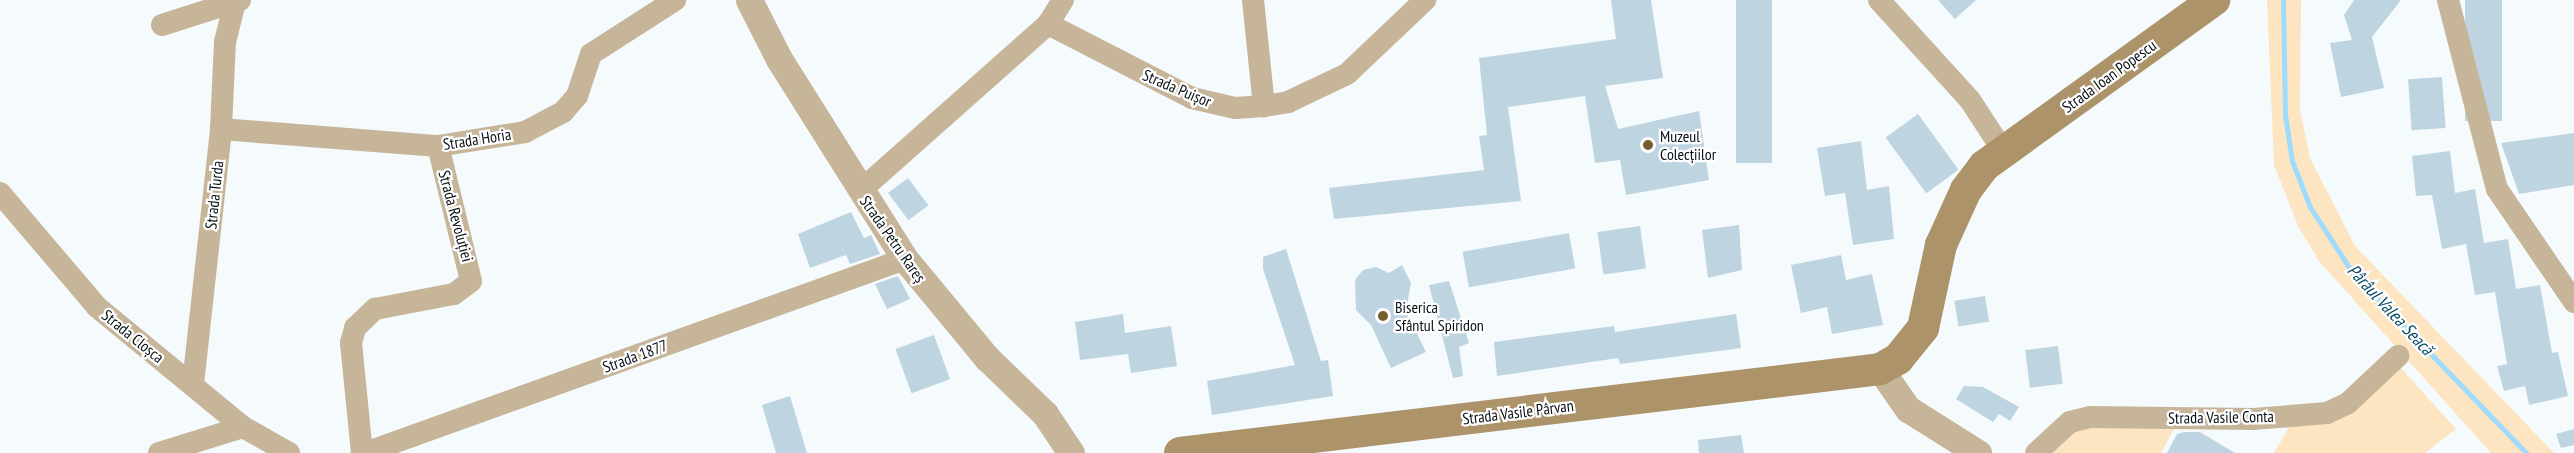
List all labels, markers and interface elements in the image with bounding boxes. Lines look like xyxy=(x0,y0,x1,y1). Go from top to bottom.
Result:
street label: Strada Ioan Popescu xyxy=(2058,35,2160,117)
street label: Strada Puișor xyxy=(1140,65,1214,111)
street label: Strada Horia xyxy=(442,124,512,154)
place label: Muzeul Colecțiilor xyxy=(1660,126,1716,164)
marker: Muzeul Colecțiilor xyxy=(1641,138,1655,152)
street label: Strada Turda xyxy=(201,160,227,230)
street label: Strada Revoluției xyxy=(435,168,477,264)
street label: Strada Petru Rareș xyxy=(856,192,930,286)
water label: Pârâul Valea Seacă xyxy=(2342,260,2438,360)
place label: Biserica Sfântul Spiridon xyxy=(1395,297,1484,335)
street label: Strada Cloșca xyxy=(98,305,168,367)
marker: Biserica Sfântul Spiridon xyxy=(1376,309,1390,323)
street label: Strada 1877 xyxy=(600,335,670,377)
street label: Strada Vasile Pârvan xyxy=(1461,396,1575,428)
street label: Strada Vasile Conta xyxy=(2168,406,2274,428)

